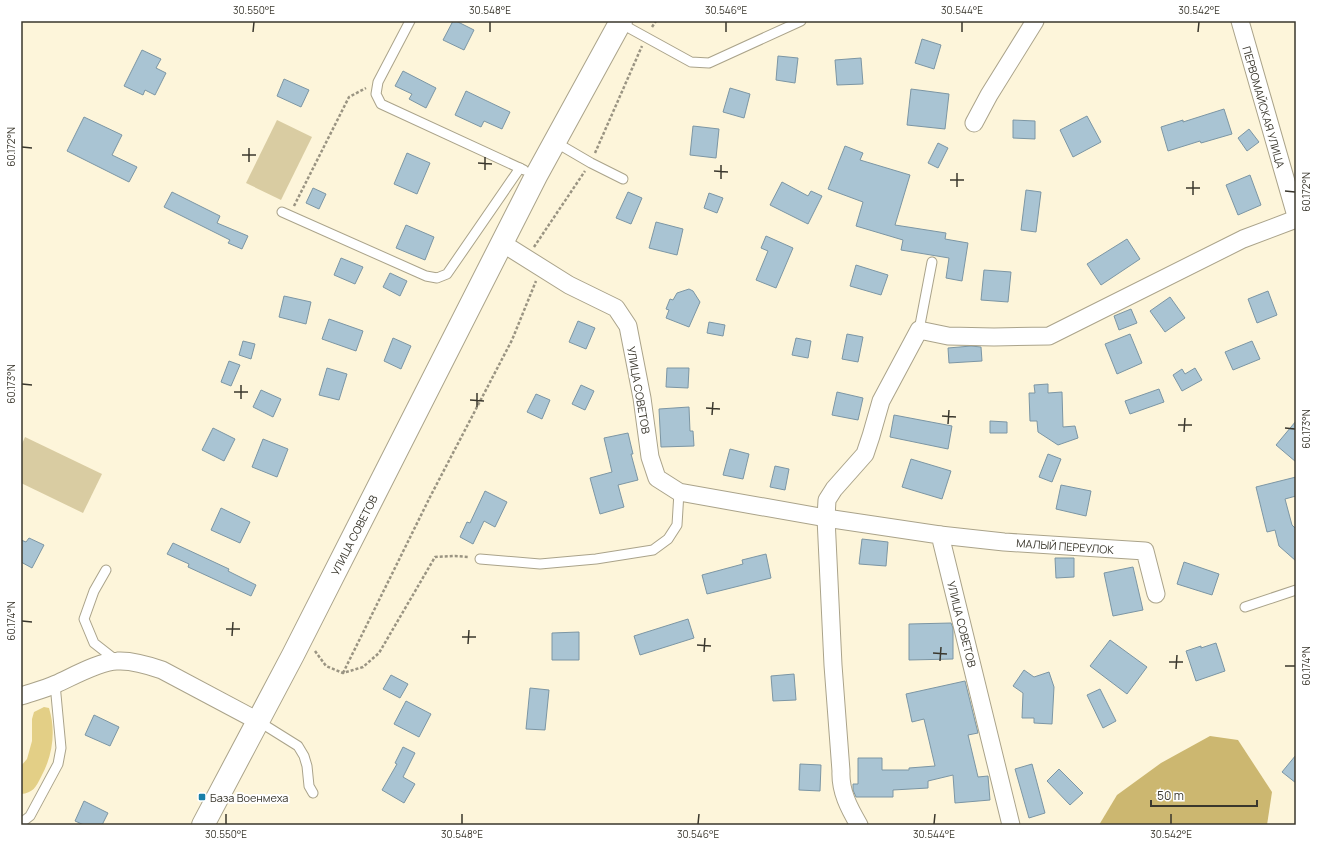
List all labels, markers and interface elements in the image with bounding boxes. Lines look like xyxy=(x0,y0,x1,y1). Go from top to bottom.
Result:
text: 30.550°E xyxy=(233,3,275,17)
text: 30.548°E xyxy=(469,3,511,17)
text: 30.546°E xyxy=(705,3,747,17)
text: 30.544°E xyxy=(941,3,983,17)
text: 30.542°E xyxy=(1178,3,1220,17)
street label: ПЕРВОМАЙСКАЯ УЛИЦА xyxy=(1239,45,1289,169)
text: 60.172°N xyxy=(4,127,18,167)
text: 60.172°N xyxy=(1299,172,1313,212)
street label: УЛИЦА СОВЕТОВ xyxy=(624,345,654,435)
text: 60.173°N xyxy=(4,364,18,404)
text: 60.173°N xyxy=(1299,409,1313,449)
street label: УЛИЦА СОВЕТОВ xyxy=(327,492,381,578)
street label: МАЛЫЙ ПЕРЕУЛОК xyxy=(1016,535,1115,557)
street label: УЛИЦА СОВЕТОВ xyxy=(944,579,980,669)
text: 60.174°N xyxy=(4,601,18,641)
text: 60.174°N xyxy=(1299,646,1313,686)
scale bar xyxy=(1151,782,1257,808)
text: 50 m xyxy=(1157,787,1184,804)
place label: База Военмеха xyxy=(210,790,288,805)
marker: База Военмеха xyxy=(197,792,207,802)
text: 30.550°E xyxy=(205,827,247,841)
text: 30.548°E xyxy=(441,827,483,841)
text: 30.546°E xyxy=(677,827,719,841)
text: 30.544°E xyxy=(913,827,955,841)
text: 30.542°E xyxy=(1150,827,1192,841)

